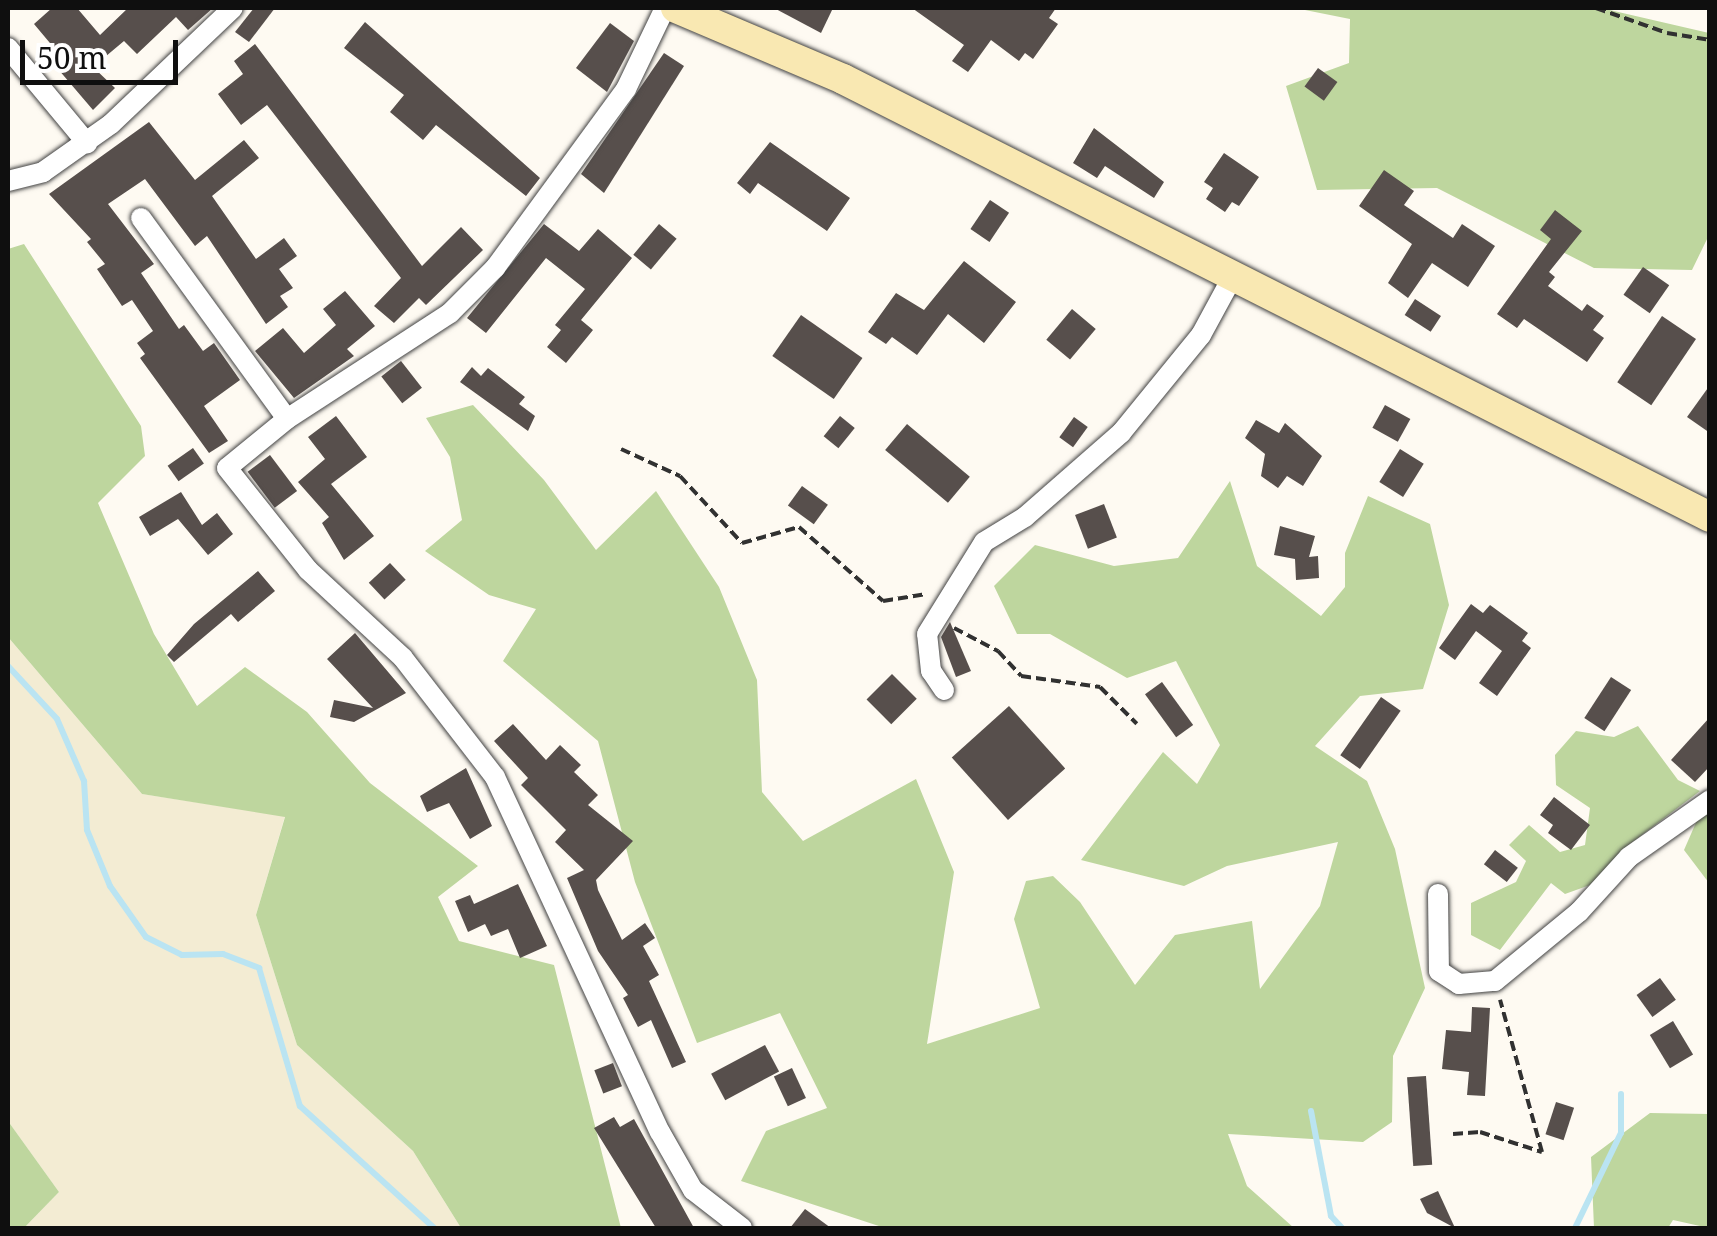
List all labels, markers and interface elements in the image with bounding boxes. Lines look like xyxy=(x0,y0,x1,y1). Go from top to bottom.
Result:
scale bar xyxy=(25,20,182,82)
text: 50 m xyxy=(37,37,107,78)

